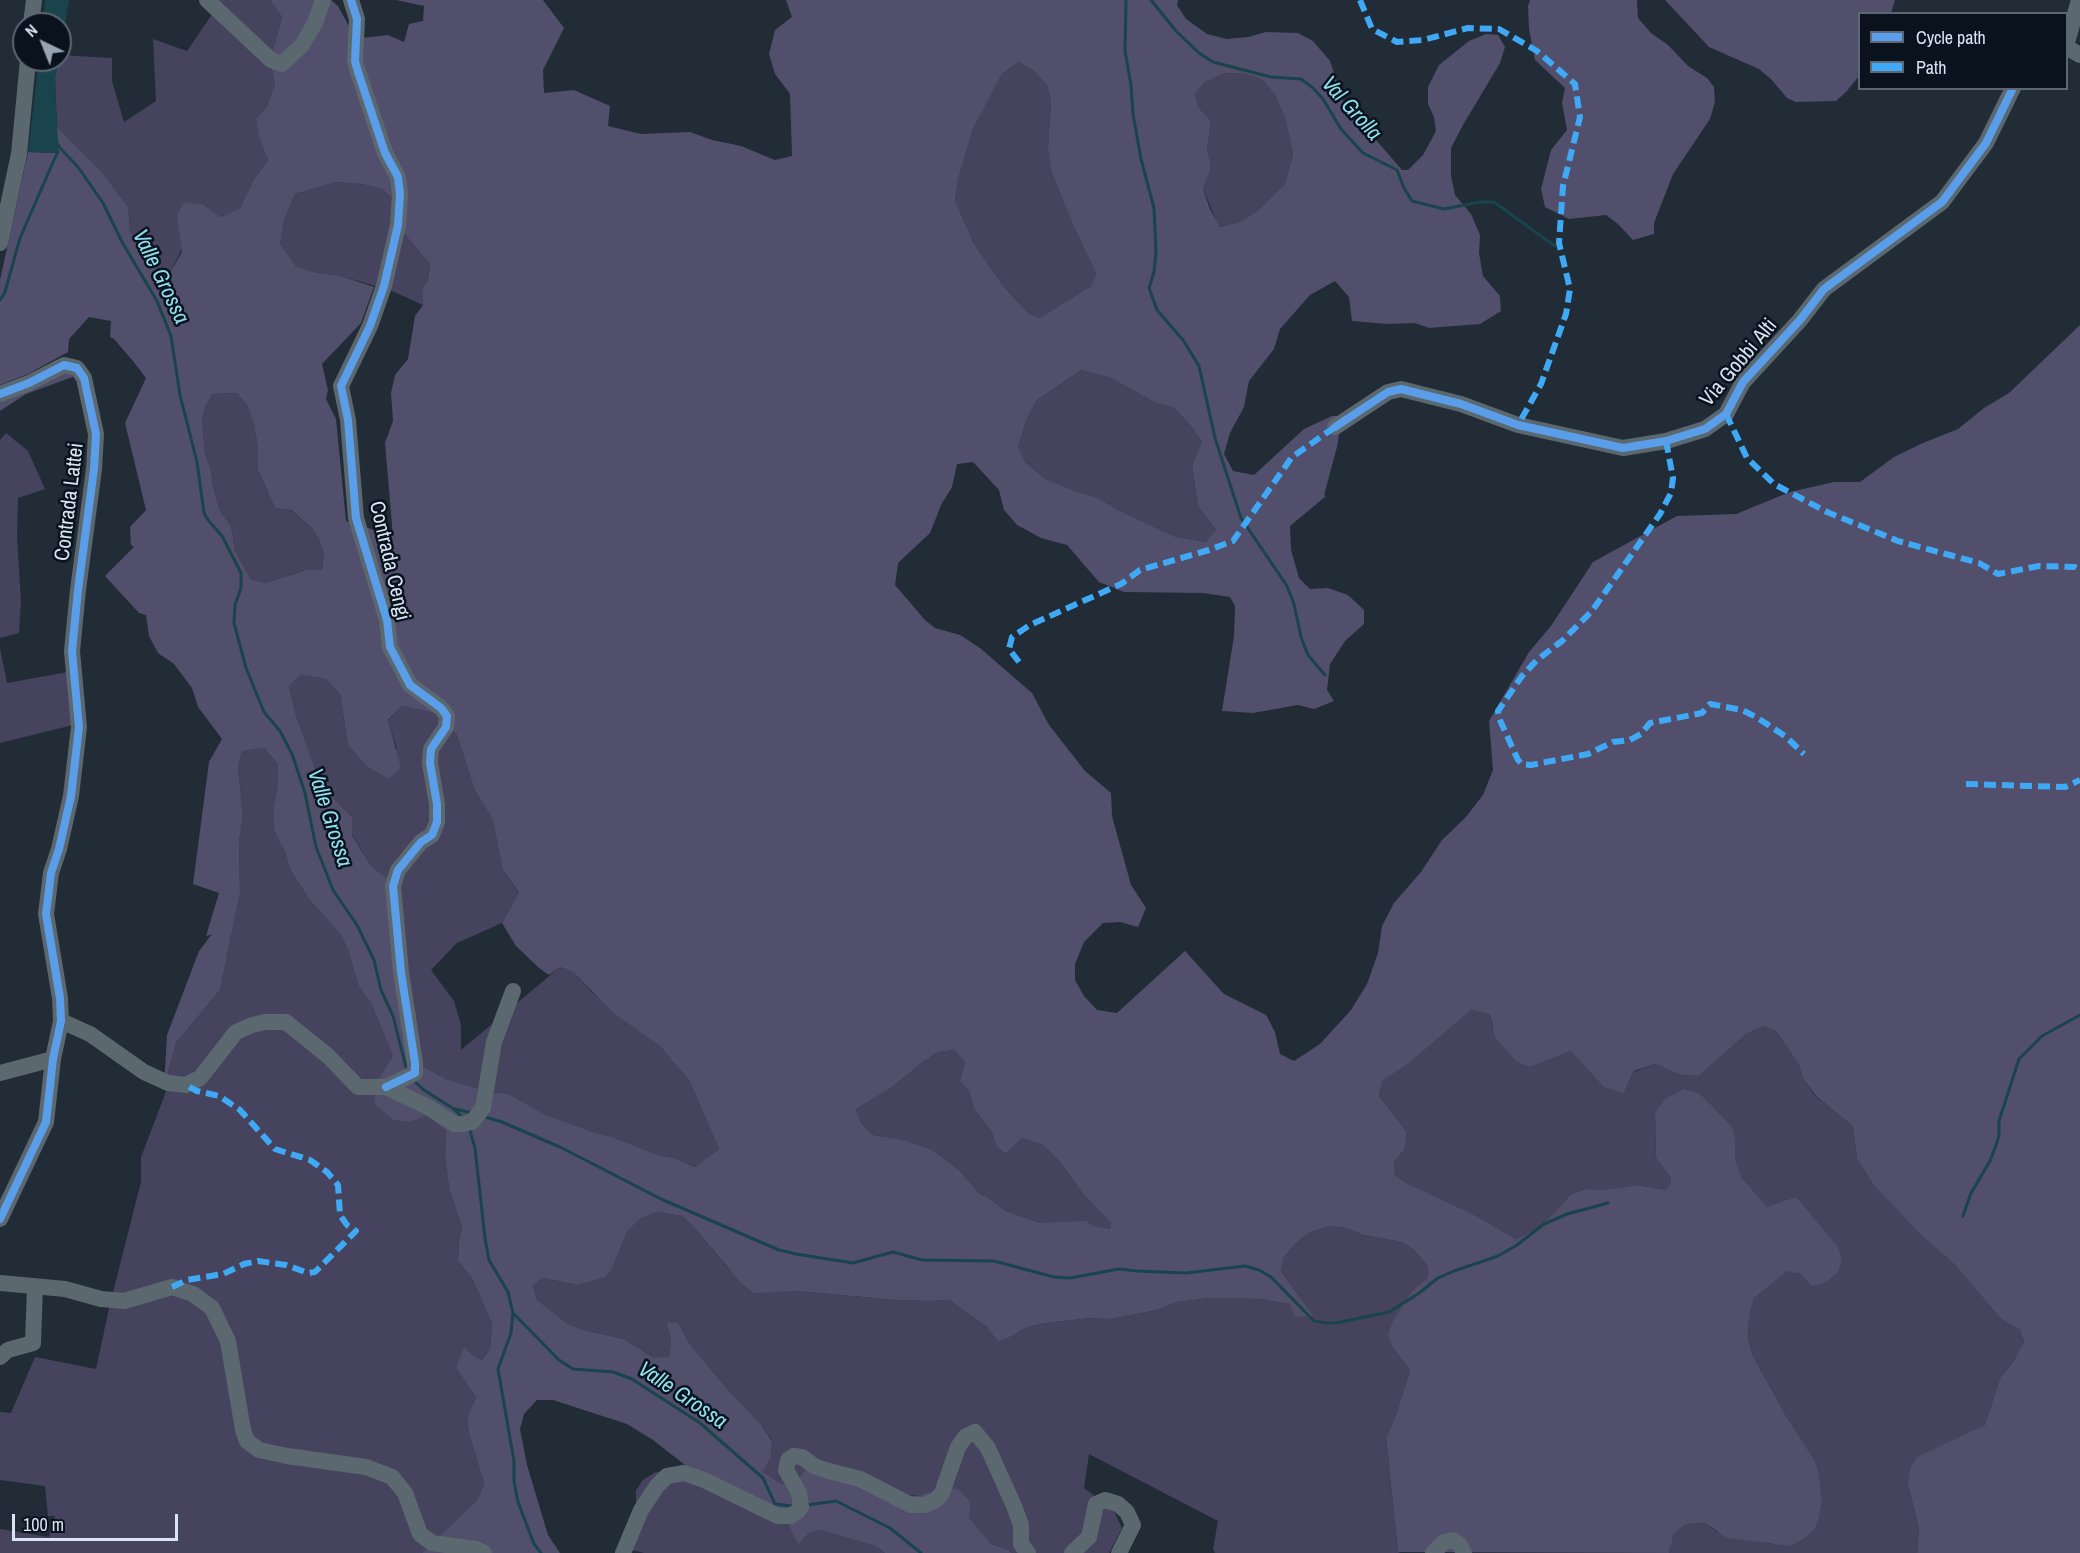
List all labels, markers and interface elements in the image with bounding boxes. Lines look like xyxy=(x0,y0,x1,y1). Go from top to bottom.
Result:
north arrow xyxy=(12,12,72,72)
legend xyxy=(1858,12,2068,90)
text: N xyxy=(20,19,42,42)
text: Cycle path xyxy=(1916,25,1986,50)
text: Path xyxy=(1916,55,1946,80)
water label: Val Grolla xyxy=(1315,71,1387,147)
water label: Valle Grossa xyxy=(126,226,194,328)
street label: Via Gobbi Alti xyxy=(1695,314,1783,412)
street label: Contrada Lattei xyxy=(50,442,90,562)
street label: Contrada Cengi xyxy=(363,499,415,623)
water label: Valle Grossa xyxy=(301,766,357,870)
water label: Valle Grossa xyxy=(632,1357,732,1435)
scale bar xyxy=(15,1502,182,1540)
text: 100 m xyxy=(23,1512,64,1537)

